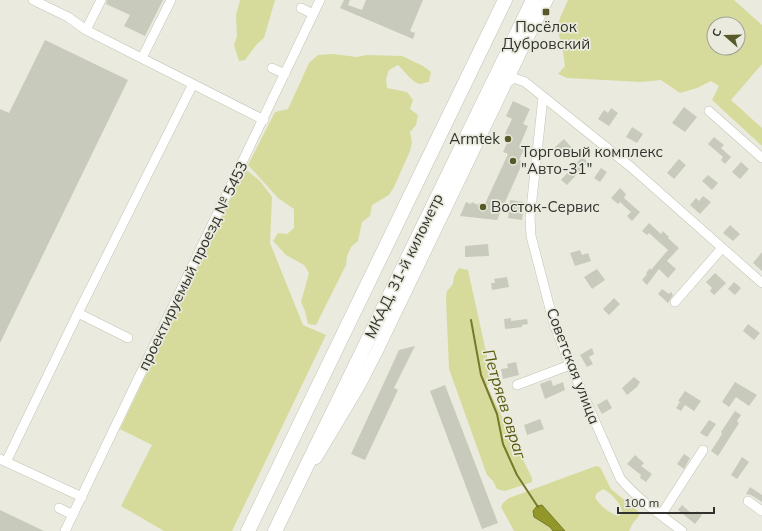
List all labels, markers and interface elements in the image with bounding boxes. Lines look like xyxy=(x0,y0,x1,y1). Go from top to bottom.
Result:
marker: Посёлок Дубровский xyxy=(541,7,551,17)
north arrow xyxy=(706,16,746,56)
place label: Посёлок Дубровский xyxy=(502,17,590,53)
text: С xyxy=(709,26,725,39)
place label: Armtek xyxy=(449,129,500,148)
marker: Armtek xyxy=(503,134,513,144)
place label: Торговый комплекс "Авто-31" xyxy=(521,142,663,178)
marker: Торговый комплекс "Авто-31" xyxy=(508,156,518,166)
street label: проектируемый проезд № 5453 xyxy=(133,158,252,374)
street label: МКАД, 31-й километр xyxy=(360,190,447,341)
place label: Восток-Сервис xyxy=(491,197,600,216)
marker: Восток-Сервис xyxy=(478,202,488,212)
street label: Советская улица xyxy=(543,305,604,427)
water label: Петряев овраг xyxy=(479,347,531,462)
scale bar xyxy=(618,489,714,515)
text: 100 m xyxy=(624,495,659,510)

